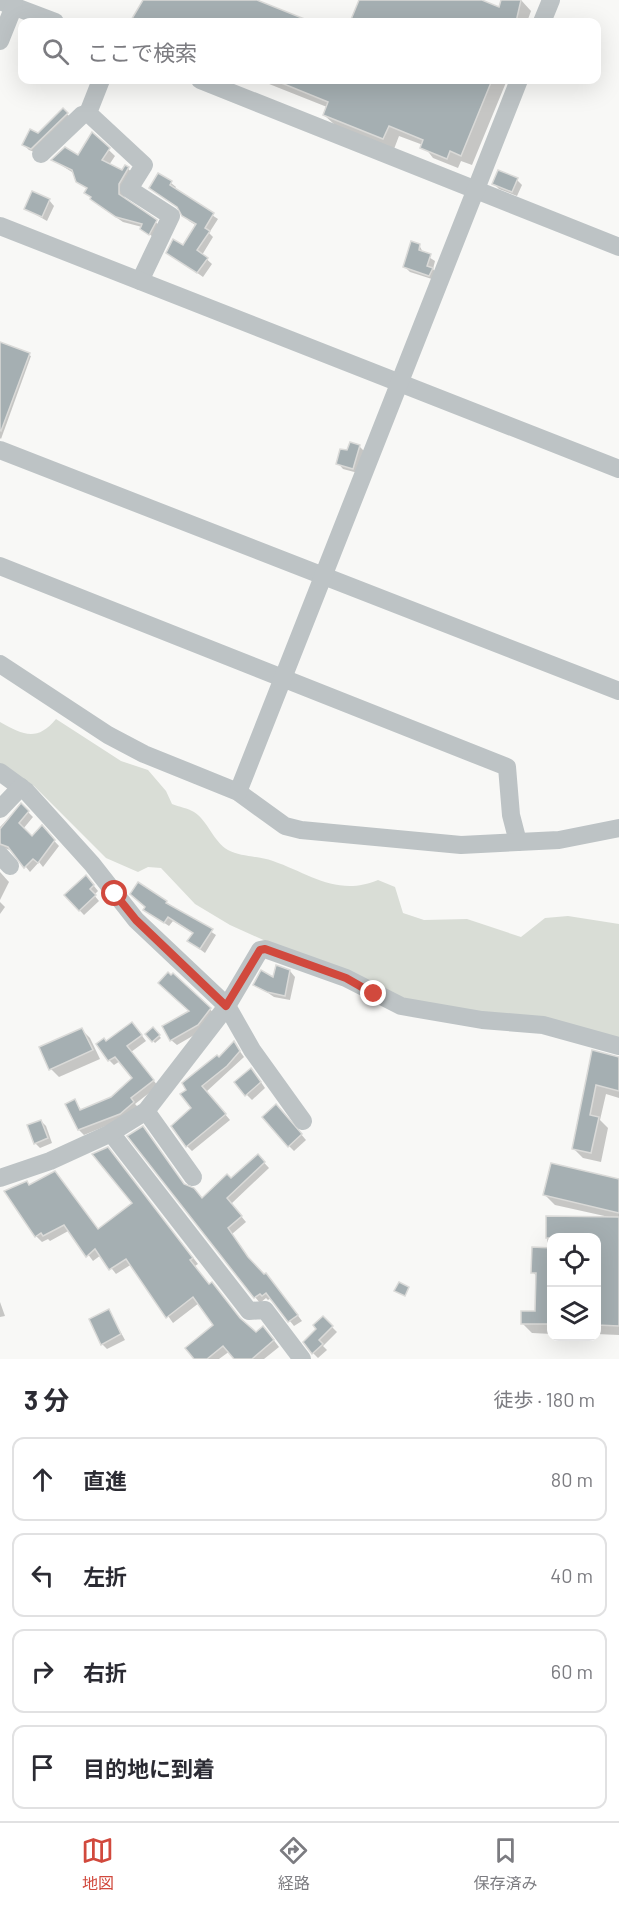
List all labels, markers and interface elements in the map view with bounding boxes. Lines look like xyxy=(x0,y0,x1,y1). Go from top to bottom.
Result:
search box xyxy=(18,18,601,84)
icon: search xyxy=(39,35,72,68)
text: ここで検索 xyxy=(87,39,197,65)
route start xyxy=(101,880,127,906)
route end xyxy=(360,980,386,1006)
map controls xyxy=(547,1233,601,1341)
button: locate xyxy=(547,1233,601,1287)
button: layers xyxy=(547,1287,601,1341)
text: 3 分 xyxy=(24,1384,69,1415)
text: 徒歩 · 180 m xyxy=(494,1387,595,1411)
icon: ahead xyxy=(26,1463,59,1496)
text: 直進 xyxy=(83,1467,127,1493)
text: 80 m xyxy=(551,1467,593,1491)
icon: left xyxy=(26,1559,59,1592)
text: 左折 xyxy=(83,1563,127,1589)
text: 40 m xyxy=(550,1563,593,1587)
icon: right xyxy=(26,1655,59,1688)
text: 右折 xyxy=(83,1659,127,1685)
text: 60 m xyxy=(551,1659,593,1683)
icon: arrive xyxy=(26,1751,59,1784)
text: 目的地に到着 xyxy=(83,1755,215,1781)
tab: 地図 xyxy=(81,1834,114,1894)
tab: 経路 xyxy=(277,1834,310,1894)
tab: 保存済み xyxy=(473,1834,537,1894)

